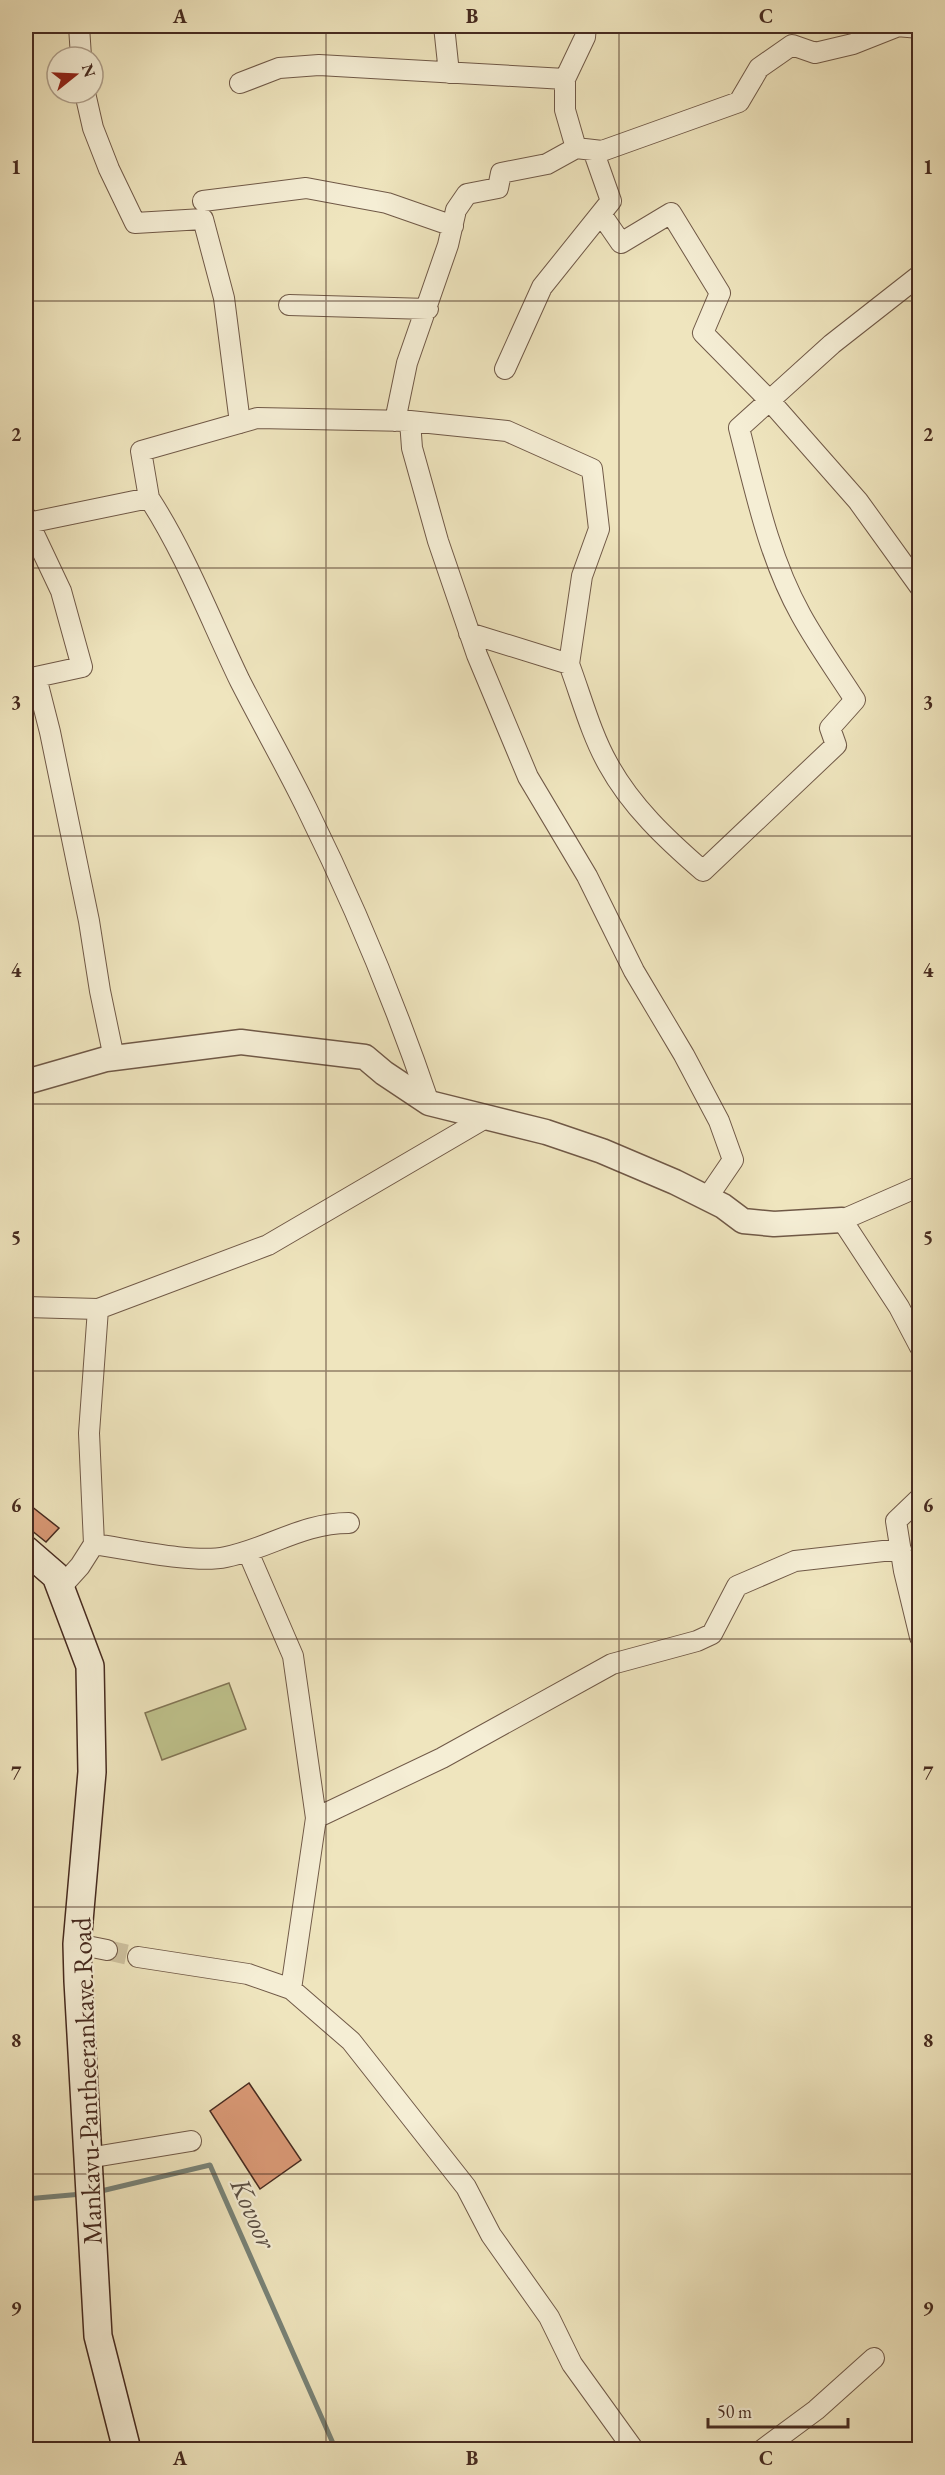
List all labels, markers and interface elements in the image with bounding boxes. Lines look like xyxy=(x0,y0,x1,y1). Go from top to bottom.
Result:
text: A xyxy=(172,3,188,29)
text: B xyxy=(466,3,478,29)
text: C xyxy=(759,3,773,29)
north arrow xyxy=(45,45,105,105)
text: N xyxy=(77,61,101,80)
text: 1 xyxy=(11,154,21,180)
text: 1 xyxy=(923,154,933,180)
text: 2 xyxy=(11,421,22,447)
text: 2 xyxy=(923,421,934,447)
text: 3 xyxy=(11,689,21,715)
text: 3 xyxy=(923,689,933,715)
text: 4 xyxy=(11,957,22,983)
text: 4 xyxy=(923,957,934,983)
text: 5 xyxy=(11,1224,21,1250)
text: 5 xyxy=(923,1224,933,1250)
text: 6 xyxy=(11,1492,22,1518)
text: 6 xyxy=(923,1492,934,1518)
text: 7 xyxy=(11,1760,22,1786)
text: 7 xyxy=(923,1760,934,1786)
street label: Mankavu-Pantheerankave Road xyxy=(63,1916,110,2245)
text: 8 xyxy=(11,2027,21,2053)
text: 8 xyxy=(923,2027,933,2053)
water label: Kovoor xyxy=(222,2171,286,2255)
text: 9 xyxy=(11,2295,22,2321)
text: 9 xyxy=(923,2295,934,2321)
scale bar xyxy=(708,2391,848,2429)
text: 50 m xyxy=(717,2400,752,2423)
text: A xyxy=(172,2445,188,2471)
text: B xyxy=(466,2445,478,2471)
text: C xyxy=(759,2445,773,2471)

